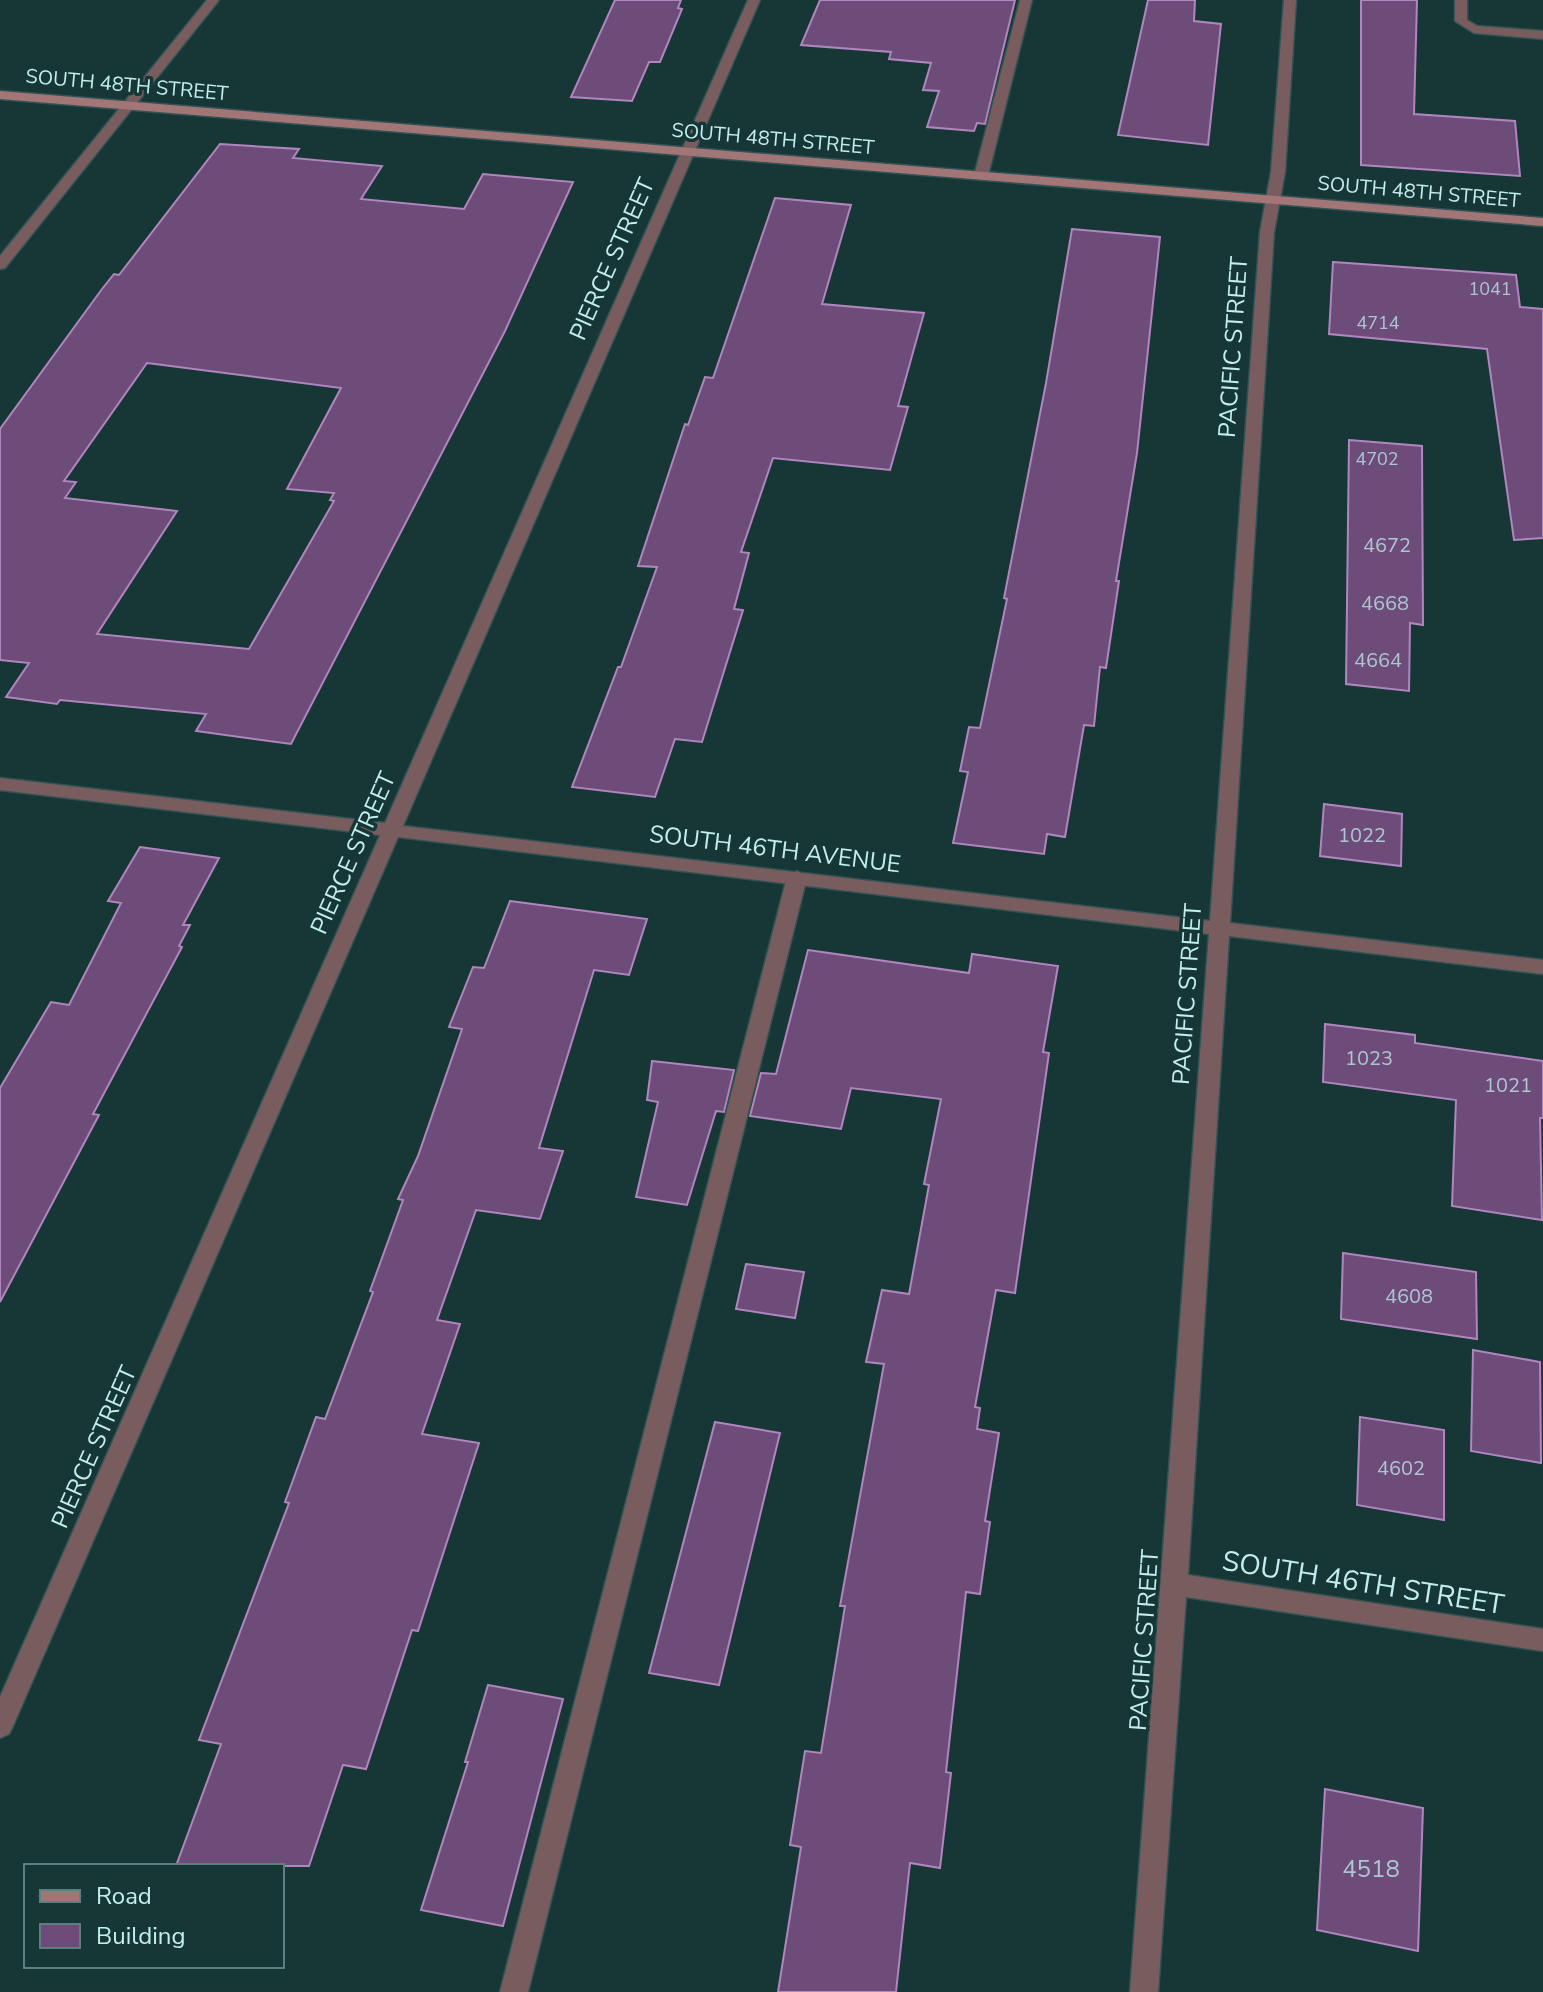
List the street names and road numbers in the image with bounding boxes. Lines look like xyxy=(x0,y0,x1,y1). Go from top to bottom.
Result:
street label: SOUTH 48TH STREET xyxy=(24,63,230,107)
street label: SOUTH 48TH STREET xyxy=(670,117,876,161)
street label: SOUTH 48TH STREET xyxy=(1316,170,1522,214)
street label: PIERCE STREET xyxy=(562,172,662,345)
street label: PACIFIC STREET xyxy=(1211,255,1255,439)
street label: PIERCE STREET xyxy=(303,766,403,939)
street label: SOUTH 46TH AVENUE xyxy=(647,818,903,880)
street label: PACIFIC STREET xyxy=(1165,902,1209,1086)
street label: PIERCE STREET xyxy=(44,1360,144,1533)
street label: SOUTH 46TH STREET xyxy=(1219,1542,1507,1624)
street label: PACIFIC STREET xyxy=(1122,1548,1166,1732)

